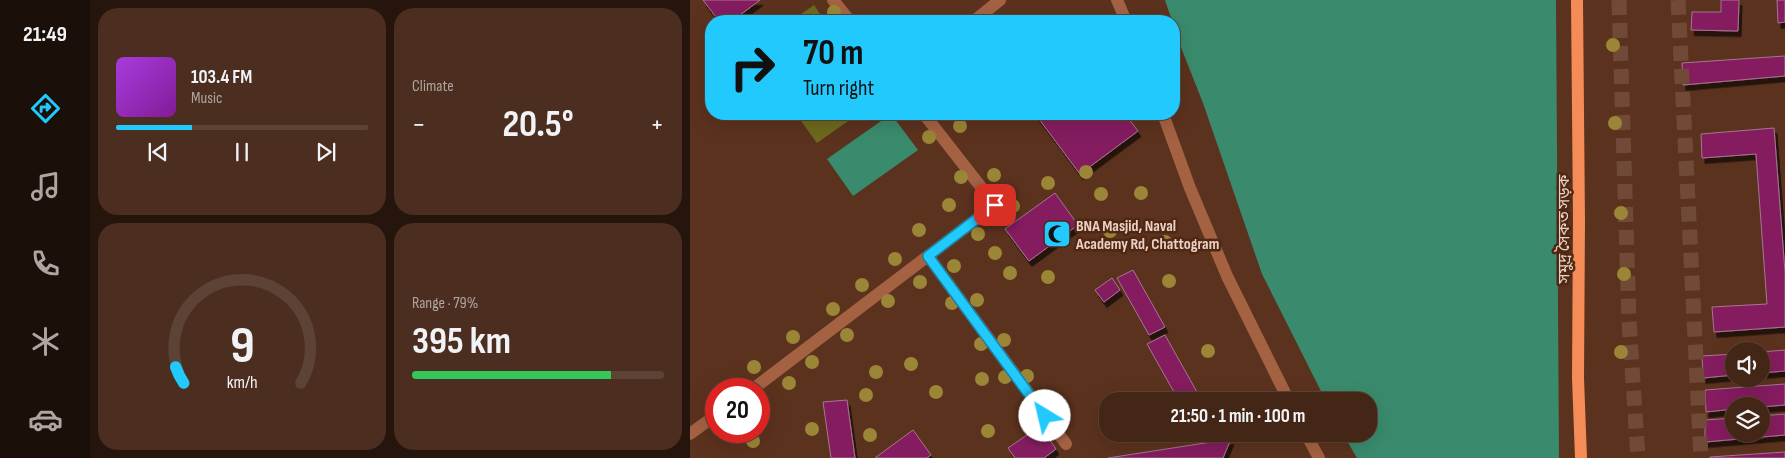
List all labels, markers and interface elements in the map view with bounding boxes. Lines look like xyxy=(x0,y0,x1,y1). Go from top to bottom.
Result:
text: 21:49 xyxy=(23,21,67,48)
text: 70 m xyxy=(803,32,863,75)
icon: right xyxy=(720,35,785,100)
text: 103.4 FM xyxy=(191,66,252,89)
text: Turn right xyxy=(803,75,874,102)
text: Climate xyxy=(412,77,454,96)
text: Music xyxy=(191,89,222,108)
icon: directions xyxy=(28,91,63,126)
text: 20.5° xyxy=(502,102,574,147)
text: − xyxy=(412,108,426,141)
text: + xyxy=(650,108,664,141)
icon: previous xyxy=(144,138,172,166)
icon: pause xyxy=(228,138,256,166)
icon: next xyxy=(312,138,340,166)
icon: music xyxy=(28,169,63,204)
street label: সমুদ্র সৈকত সড়ক xyxy=(1554,173,1574,285)
pin xyxy=(974,184,1016,226)
icon: arrive xyxy=(981,191,1009,219)
place label: BNA Masjid, Naval Academy Rd, Chattogram xyxy=(1075,217,1219,254)
mosque icon: BNA Masjid, Naval Academy Rd, Chattogram xyxy=(1042,219,1072,249)
icon: phone xyxy=(28,246,63,281)
text: Range · 79% xyxy=(412,294,478,313)
text: 9 xyxy=(230,315,254,378)
text: 395 km xyxy=(412,319,511,364)
icon: climate xyxy=(28,324,63,359)
map controls xyxy=(1725,342,1770,442)
button: sound xyxy=(1725,342,1770,387)
text: km/h xyxy=(227,372,257,393)
speed limit sign: 20 xyxy=(705,378,770,443)
position arrow xyxy=(1018,389,1070,441)
button: layers xyxy=(1725,397,1770,442)
icon: car xyxy=(28,402,63,437)
text: 21:50 · 1 min · 100 m xyxy=(1171,405,1305,428)

